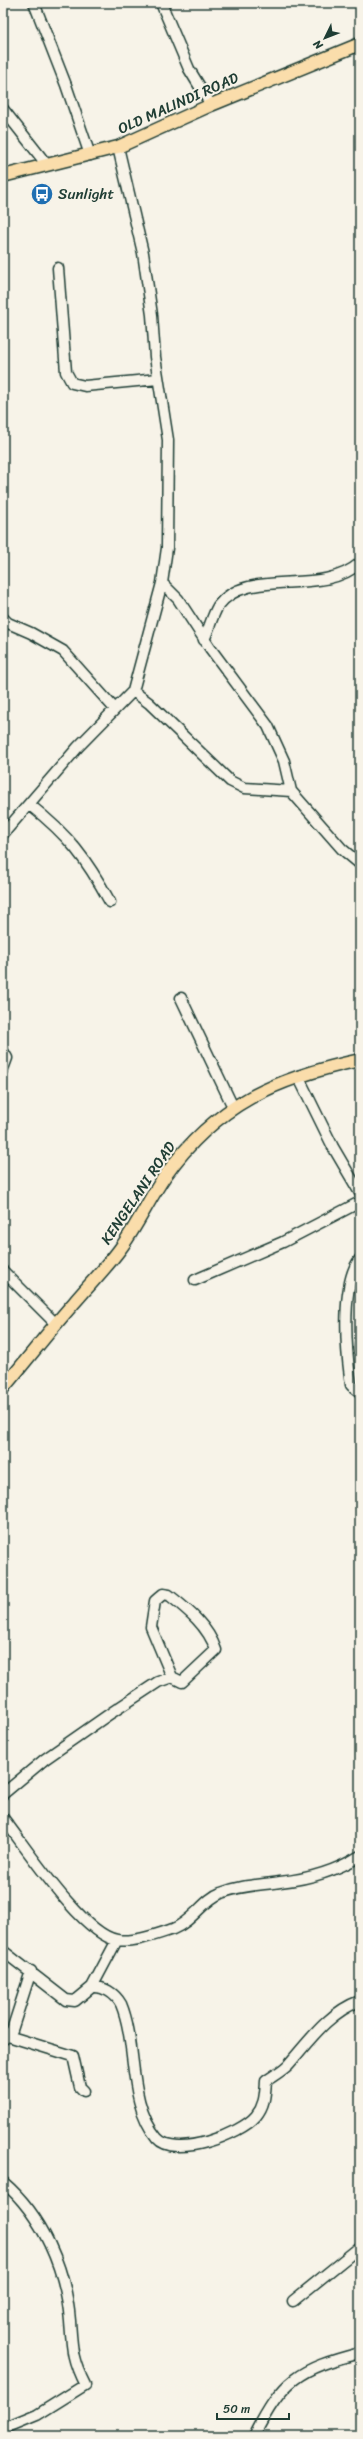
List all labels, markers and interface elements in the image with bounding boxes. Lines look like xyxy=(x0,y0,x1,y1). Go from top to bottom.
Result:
north arrow xyxy=(305,18,345,58)
text: N xyxy=(308,35,328,54)
street label: OLD MALINDI ROAD xyxy=(113,65,243,141)
bus stop icon: Sunlight xyxy=(29,181,55,207)
place label: Sunlight xyxy=(58,181,114,207)
street label: KENGELANI ROAD xyxy=(94,1136,182,1250)
scale bar xyxy=(217,2395,289,2421)
text: 50 m xyxy=(223,2398,250,2420)

